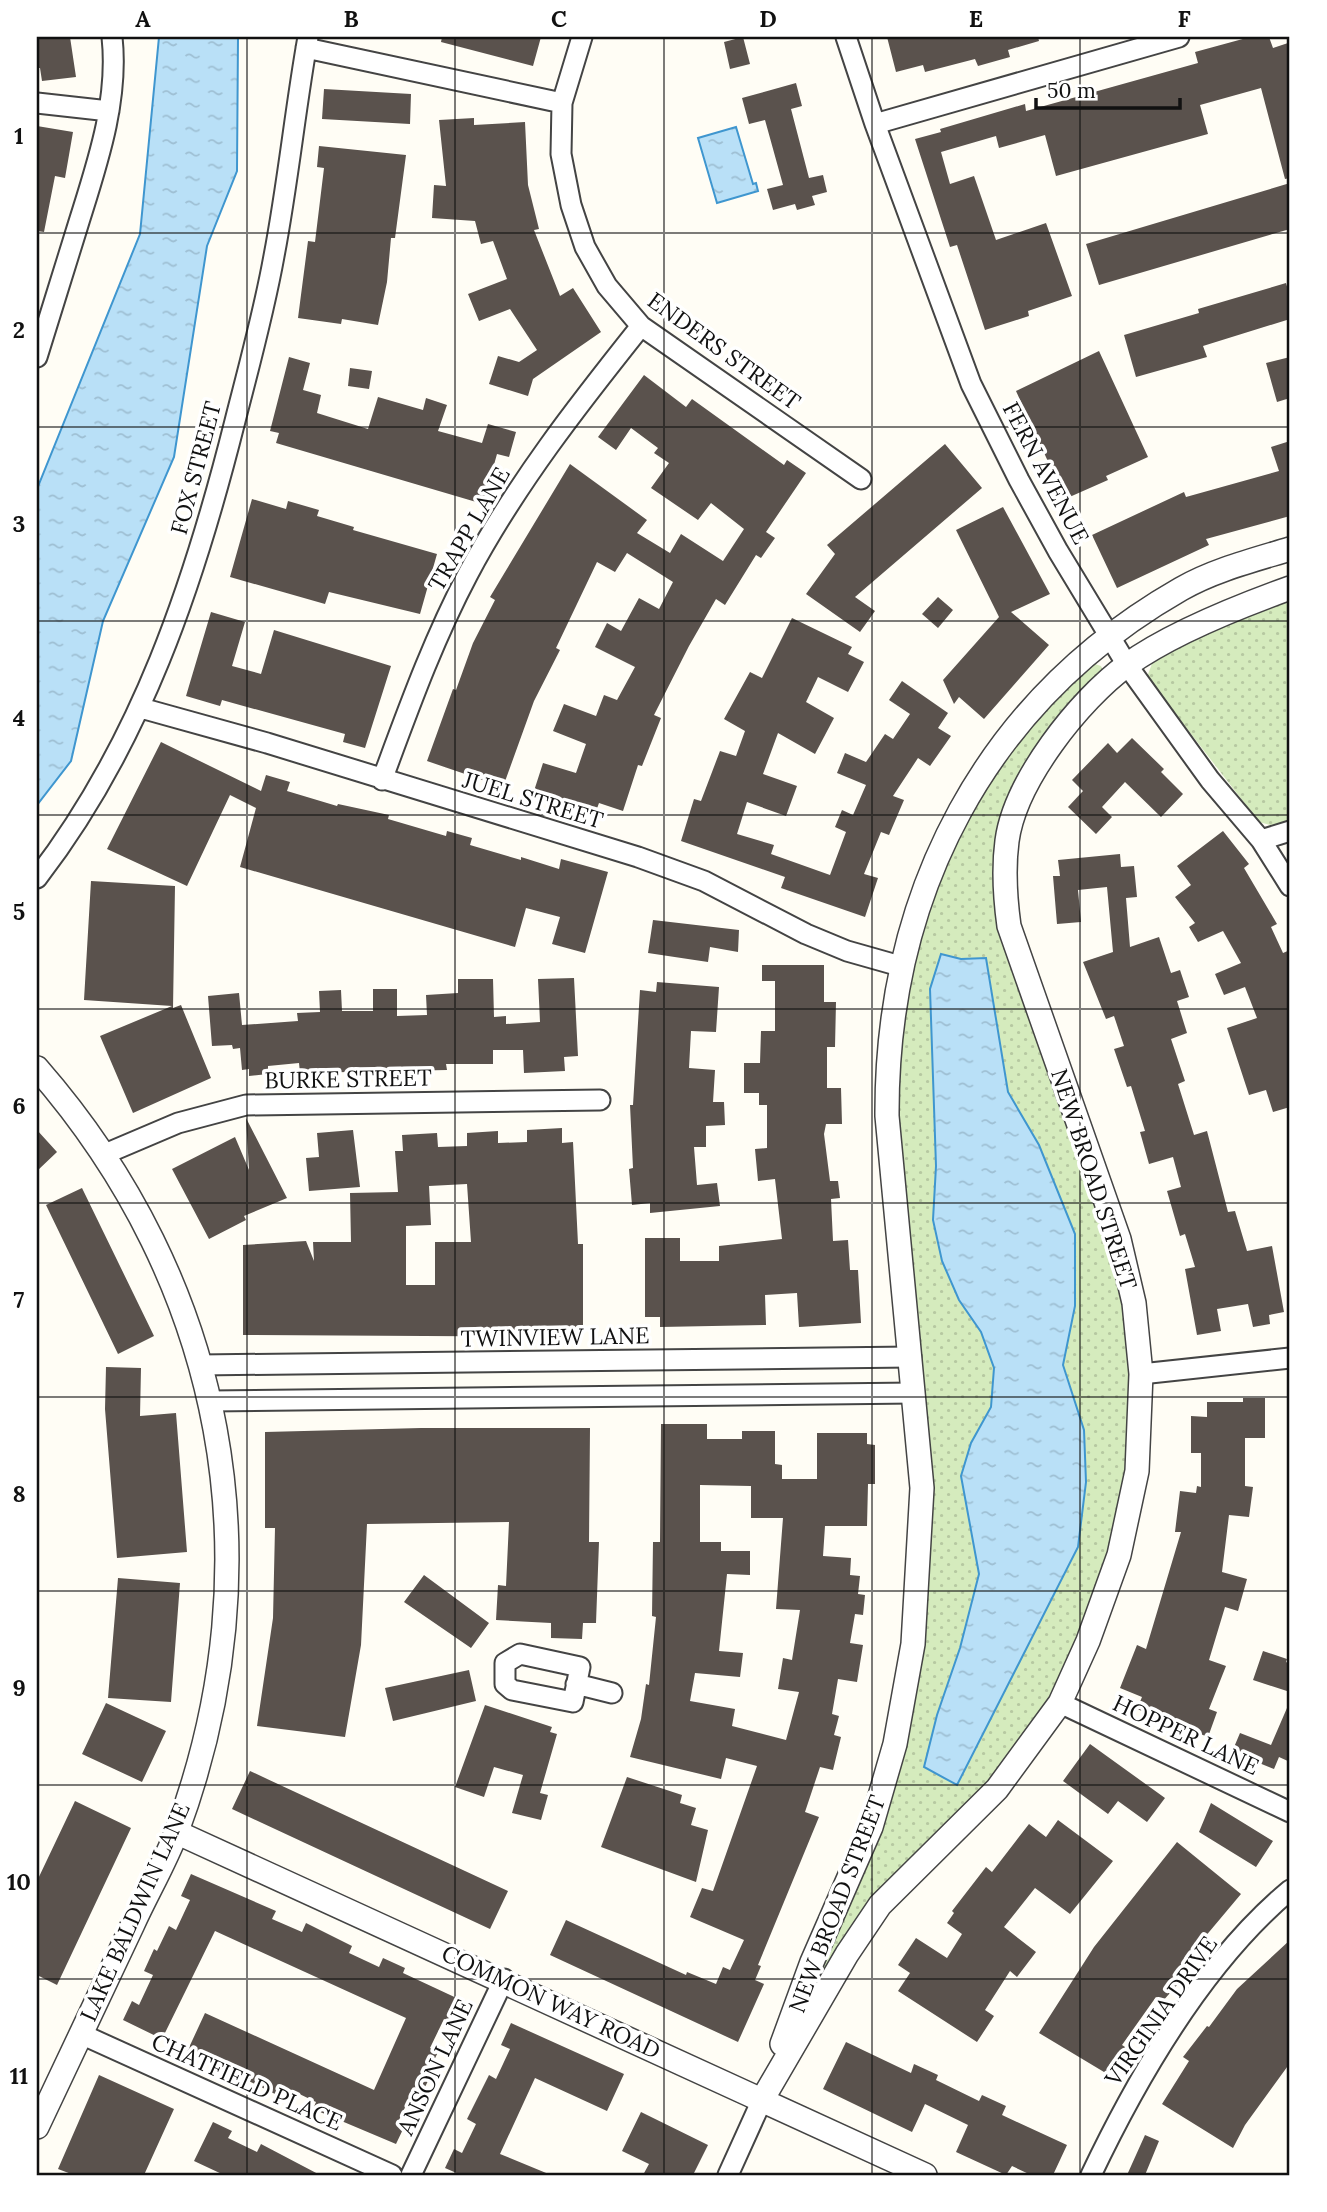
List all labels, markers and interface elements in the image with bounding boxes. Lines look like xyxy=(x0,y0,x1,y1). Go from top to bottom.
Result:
text: A xyxy=(135,4,151,33)
text: B xyxy=(343,4,359,33)
text: C xyxy=(551,4,567,33)
text: D xyxy=(759,4,777,33)
text: E xyxy=(969,4,983,33)
text: F xyxy=(1177,4,1191,33)
scale bar xyxy=(1036,66,1180,110)
text: 50 m xyxy=(1047,77,1096,104)
text: 1 xyxy=(14,121,24,150)
street label: ENDERS STREET xyxy=(642,285,807,416)
text: 2 xyxy=(13,315,25,344)
street label: FERN AVENUE xyxy=(997,397,1096,549)
street label: FOX STREET xyxy=(164,398,227,538)
street label: TRAPP LANE xyxy=(421,462,516,596)
text: 3 xyxy=(13,509,25,538)
text: 4 xyxy=(13,703,25,732)
street label: JUEL STREET xyxy=(459,764,607,835)
text: 5 xyxy=(13,897,25,926)
street label: BURKE STREET xyxy=(264,1063,432,1094)
street label: NEW BROAD STREET xyxy=(1045,1065,1144,1293)
text: 6 xyxy=(12,1091,26,1120)
text: 7 xyxy=(14,1285,25,1314)
street label: TWINVIEW LANE xyxy=(460,1320,650,1353)
text: 8 xyxy=(12,1479,26,1508)
text: 9 xyxy=(12,1673,26,1702)
street label: HOPPER LANE xyxy=(1108,1688,1264,1781)
street label: NEW BROAD STREET xyxy=(782,1791,891,2017)
street label: LAKE BALDWIN LANE xyxy=(73,1798,196,2026)
text: 10 xyxy=(7,1867,31,1896)
street label: VIRGINIA DRIVE xyxy=(1098,1930,1223,2092)
street label: COMMON WAY ROAD xyxy=(437,1938,665,2065)
street label: ANSON LANE xyxy=(390,1994,479,2140)
street label: CHATFIELD PLACE xyxy=(147,2026,347,2137)
text: 11 xyxy=(10,2061,28,2090)

